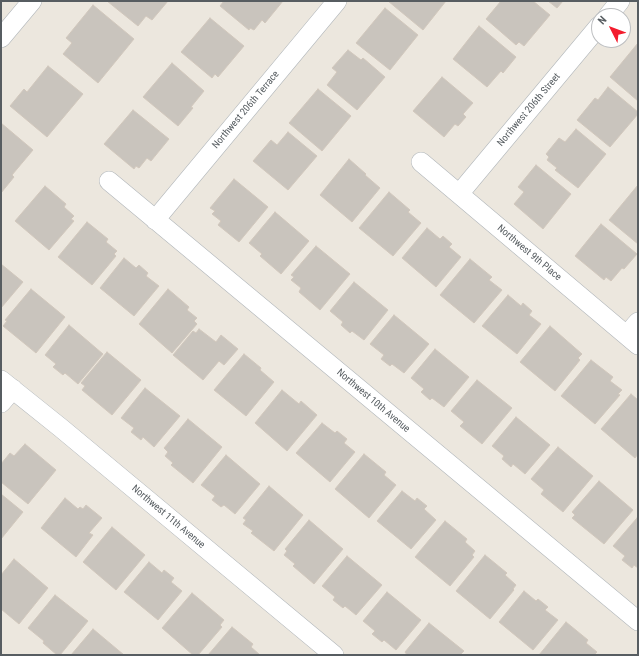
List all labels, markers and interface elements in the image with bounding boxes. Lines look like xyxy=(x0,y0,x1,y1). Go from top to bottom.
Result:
north arrow xyxy=(591,8,631,48)
text: N xyxy=(595,13,610,27)
street label: Northwest 206th Terrace xyxy=(210,69,282,151)
street label: Northwest 206th Street xyxy=(495,71,563,149)
street label: Northwest 9th Place xyxy=(494,223,564,283)
street label: Northwest 10th Avenue xyxy=(334,367,412,435)
street label: Northwest 11th Avenue xyxy=(129,483,207,551)

